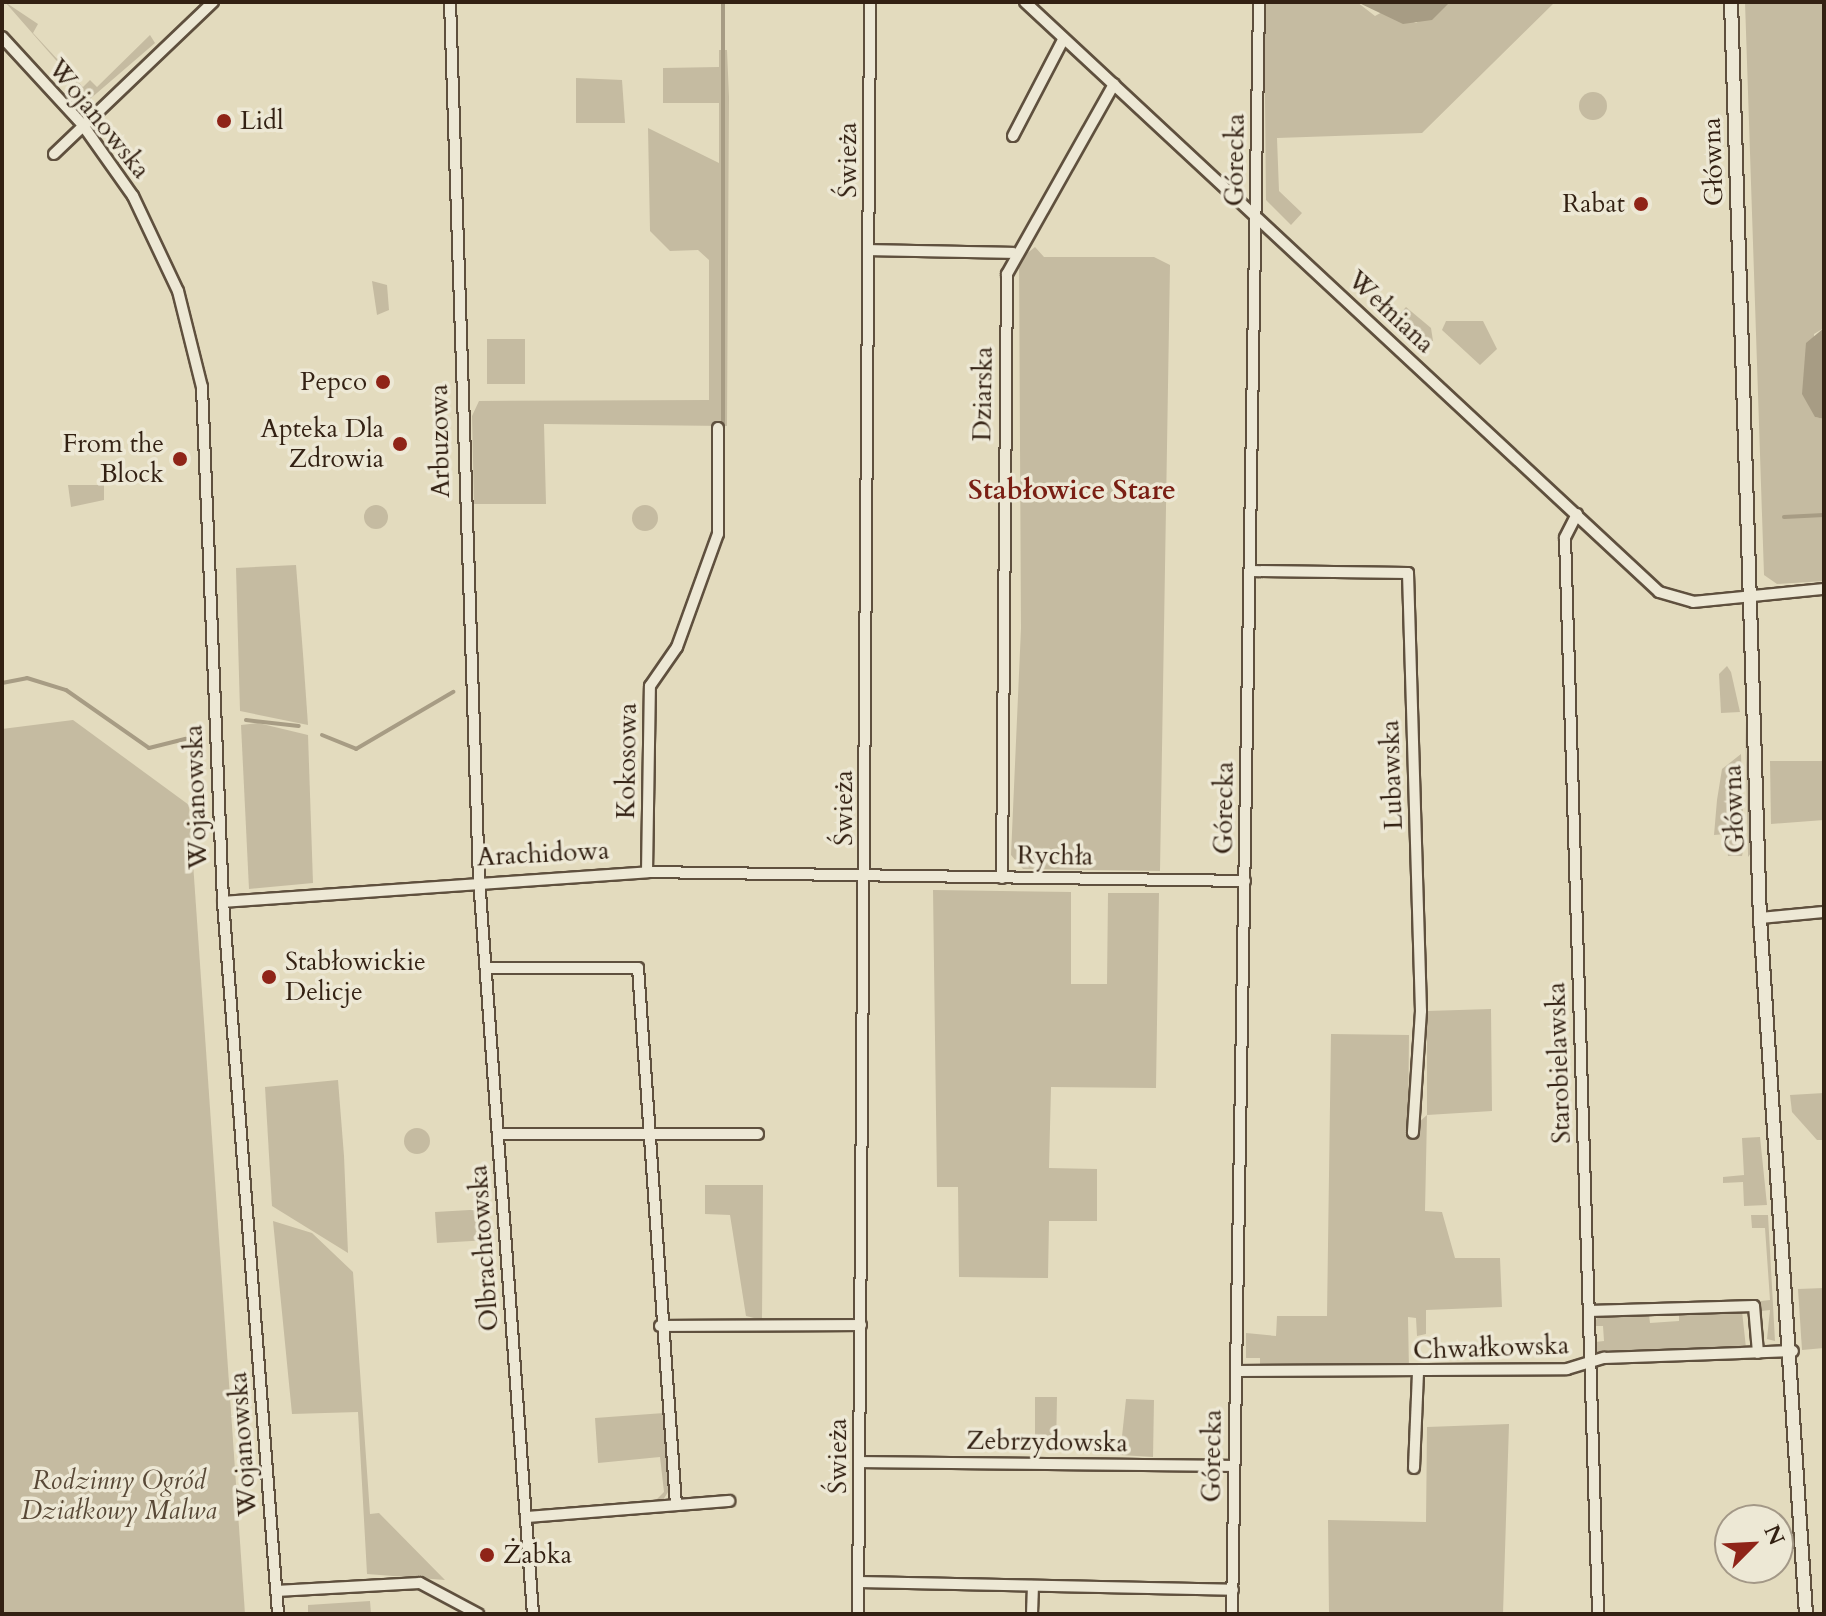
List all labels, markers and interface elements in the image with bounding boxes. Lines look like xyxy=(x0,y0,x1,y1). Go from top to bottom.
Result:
street label: Wojanowska xyxy=(41,53,157,185)
place label: Lidl xyxy=(240,105,283,137)
marker: Lidl xyxy=(215,112,233,130)
street label: Górecka xyxy=(1219,113,1251,207)
street label: Główna xyxy=(1696,117,1730,207)
street label: Świeża xyxy=(832,122,864,198)
place label: Rabat xyxy=(1562,188,1625,220)
marker: Rabat xyxy=(1632,195,1650,213)
street label: Wełniana xyxy=(1341,264,1441,360)
street label: Dziarska xyxy=(967,346,999,442)
place label: Pepco xyxy=(300,366,367,398)
marker: Pepco xyxy=(374,373,392,391)
street label: Arbuzowa xyxy=(423,384,457,498)
place label: Apteka Dla Zdrowia xyxy=(261,413,384,474)
place label: From the Block xyxy=(62,428,164,490)
marker: Apteka Dla Zdrowia xyxy=(391,435,409,453)
marker: From the Block xyxy=(171,450,189,468)
district label: Stabłowice Stare xyxy=(968,473,1176,507)
street label: Kokosowa xyxy=(610,703,644,819)
street label: Lubawska xyxy=(1374,720,1410,830)
street label: Wojanowska xyxy=(178,724,214,870)
street label: Górecka xyxy=(1208,761,1240,855)
street label: Główna xyxy=(1717,764,1751,854)
street label: Świeża xyxy=(828,770,860,846)
street label: Arachidowa xyxy=(476,835,610,873)
street label: Rychła xyxy=(1017,840,1093,872)
place label: Stabłowickie Delicje xyxy=(285,946,426,1008)
marker: Stabłowickie Delicje xyxy=(260,968,278,986)
street label: Starobielawska xyxy=(1541,982,1577,1144)
street label: Olbrachtowska xyxy=(463,1164,505,1332)
street label: Chwałkowska xyxy=(1412,1330,1570,1366)
street label: Wojanowska xyxy=(222,1371,264,1517)
street label: Górecka xyxy=(1196,1409,1228,1503)
street label: Świeża xyxy=(822,1418,854,1494)
street label: Zebrzydowska xyxy=(966,1425,1128,1459)
park label: Rodzinny Ogród Działkowy Malwa xyxy=(21,1465,217,1526)
north arrow xyxy=(1714,1504,1794,1584)
text: N xyxy=(1757,1520,1792,1550)
place label: Żabka xyxy=(503,1539,572,1571)
marker: Żabka xyxy=(478,1546,496,1564)

